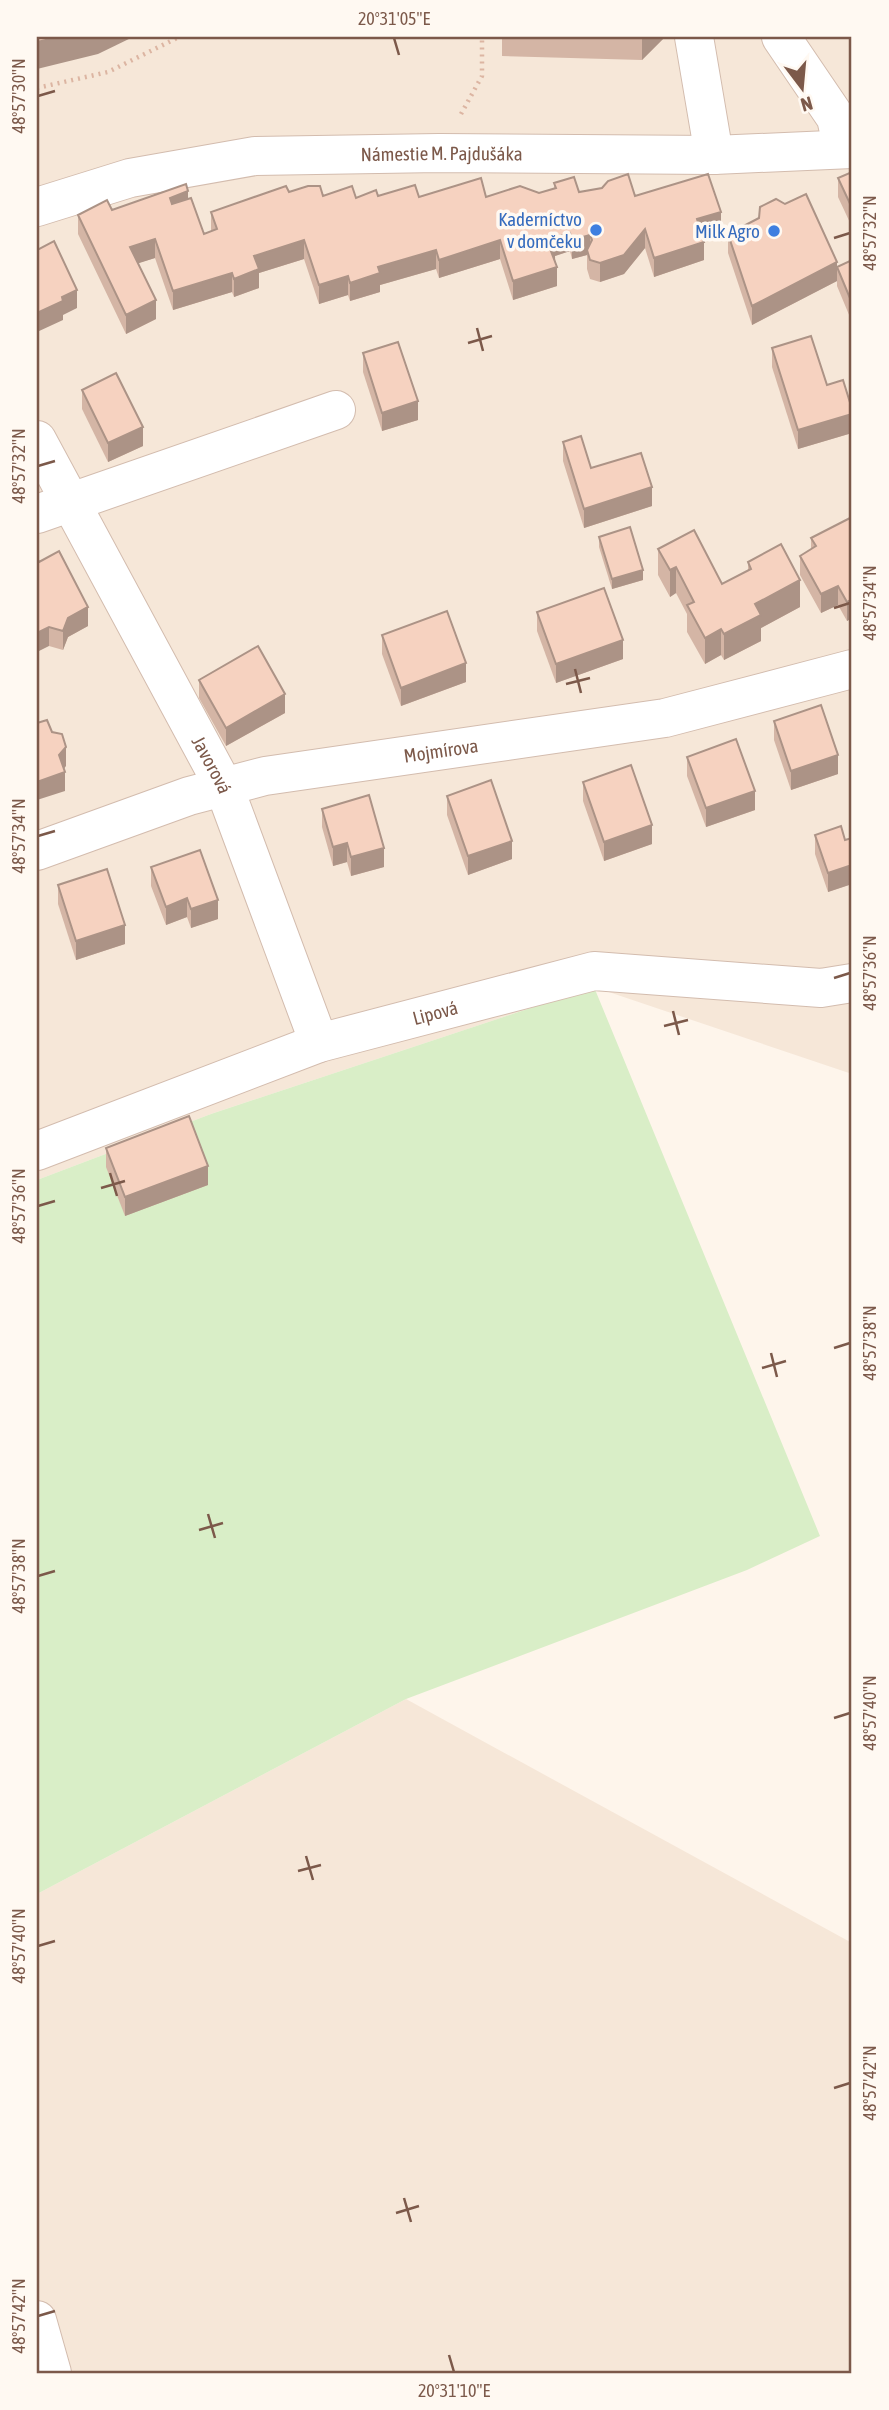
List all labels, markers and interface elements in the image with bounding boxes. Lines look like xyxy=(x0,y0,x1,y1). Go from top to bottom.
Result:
text: 20°31'05"E xyxy=(358,8,430,29)
north arrow xyxy=(766,52,836,122)
text: 48°57'30"N xyxy=(8,58,29,134)
text: N xyxy=(798,92,815,116)
street label: Námestie M. Pajdušáka xyxy=(360,142,523,165)
text: 48°57'32"N xyxy=(859,195,880,271)
place label: Kaderníctvo v domčeku xyxy=(498,208,582,252)
place label: Milk Agro xyxy=(695,220,760,242)
marker: Kaderníctvo v domčeku xyxy=(588,222,604,238)
marker: Milk Agro xyxy=(766,223,782,239)
text: 48°57'32"N xyxy=(8,428,29,504)
text: 48°57'34"N xyxy=(859,565,880,641)
street label: Javorová xyxy=(188,732,236,796)
street label: Mojmírova xyxy=(402,734,480,767)
text: 48°57'34"N xyxy=(8,798,29,874)
text: 48°57'36"N xyxy=(859,935,880,1011)
street label: Lipová xyxy=(410,996,460,1029)
text: 48°57'36"N xyxy=(8,1168,29,1244)
text: 48°57'38"N xyxy=(859,1305,880,1381)
text: 48°57'38"N xyxy=(8,1538,29,1614)
text: 48°57'40"N xyxy=(859,1675,880,1751)
text: 48°57'40"N xyxy=(8,1908,29,1984)
text: 48°57'42"N xyxy=(859,2045,880,2121)
text: 48°57'42"N xyxy=(8,2278,29,2354)
text: 20°31'10"E xyxy=(418,2380,490,2401)

